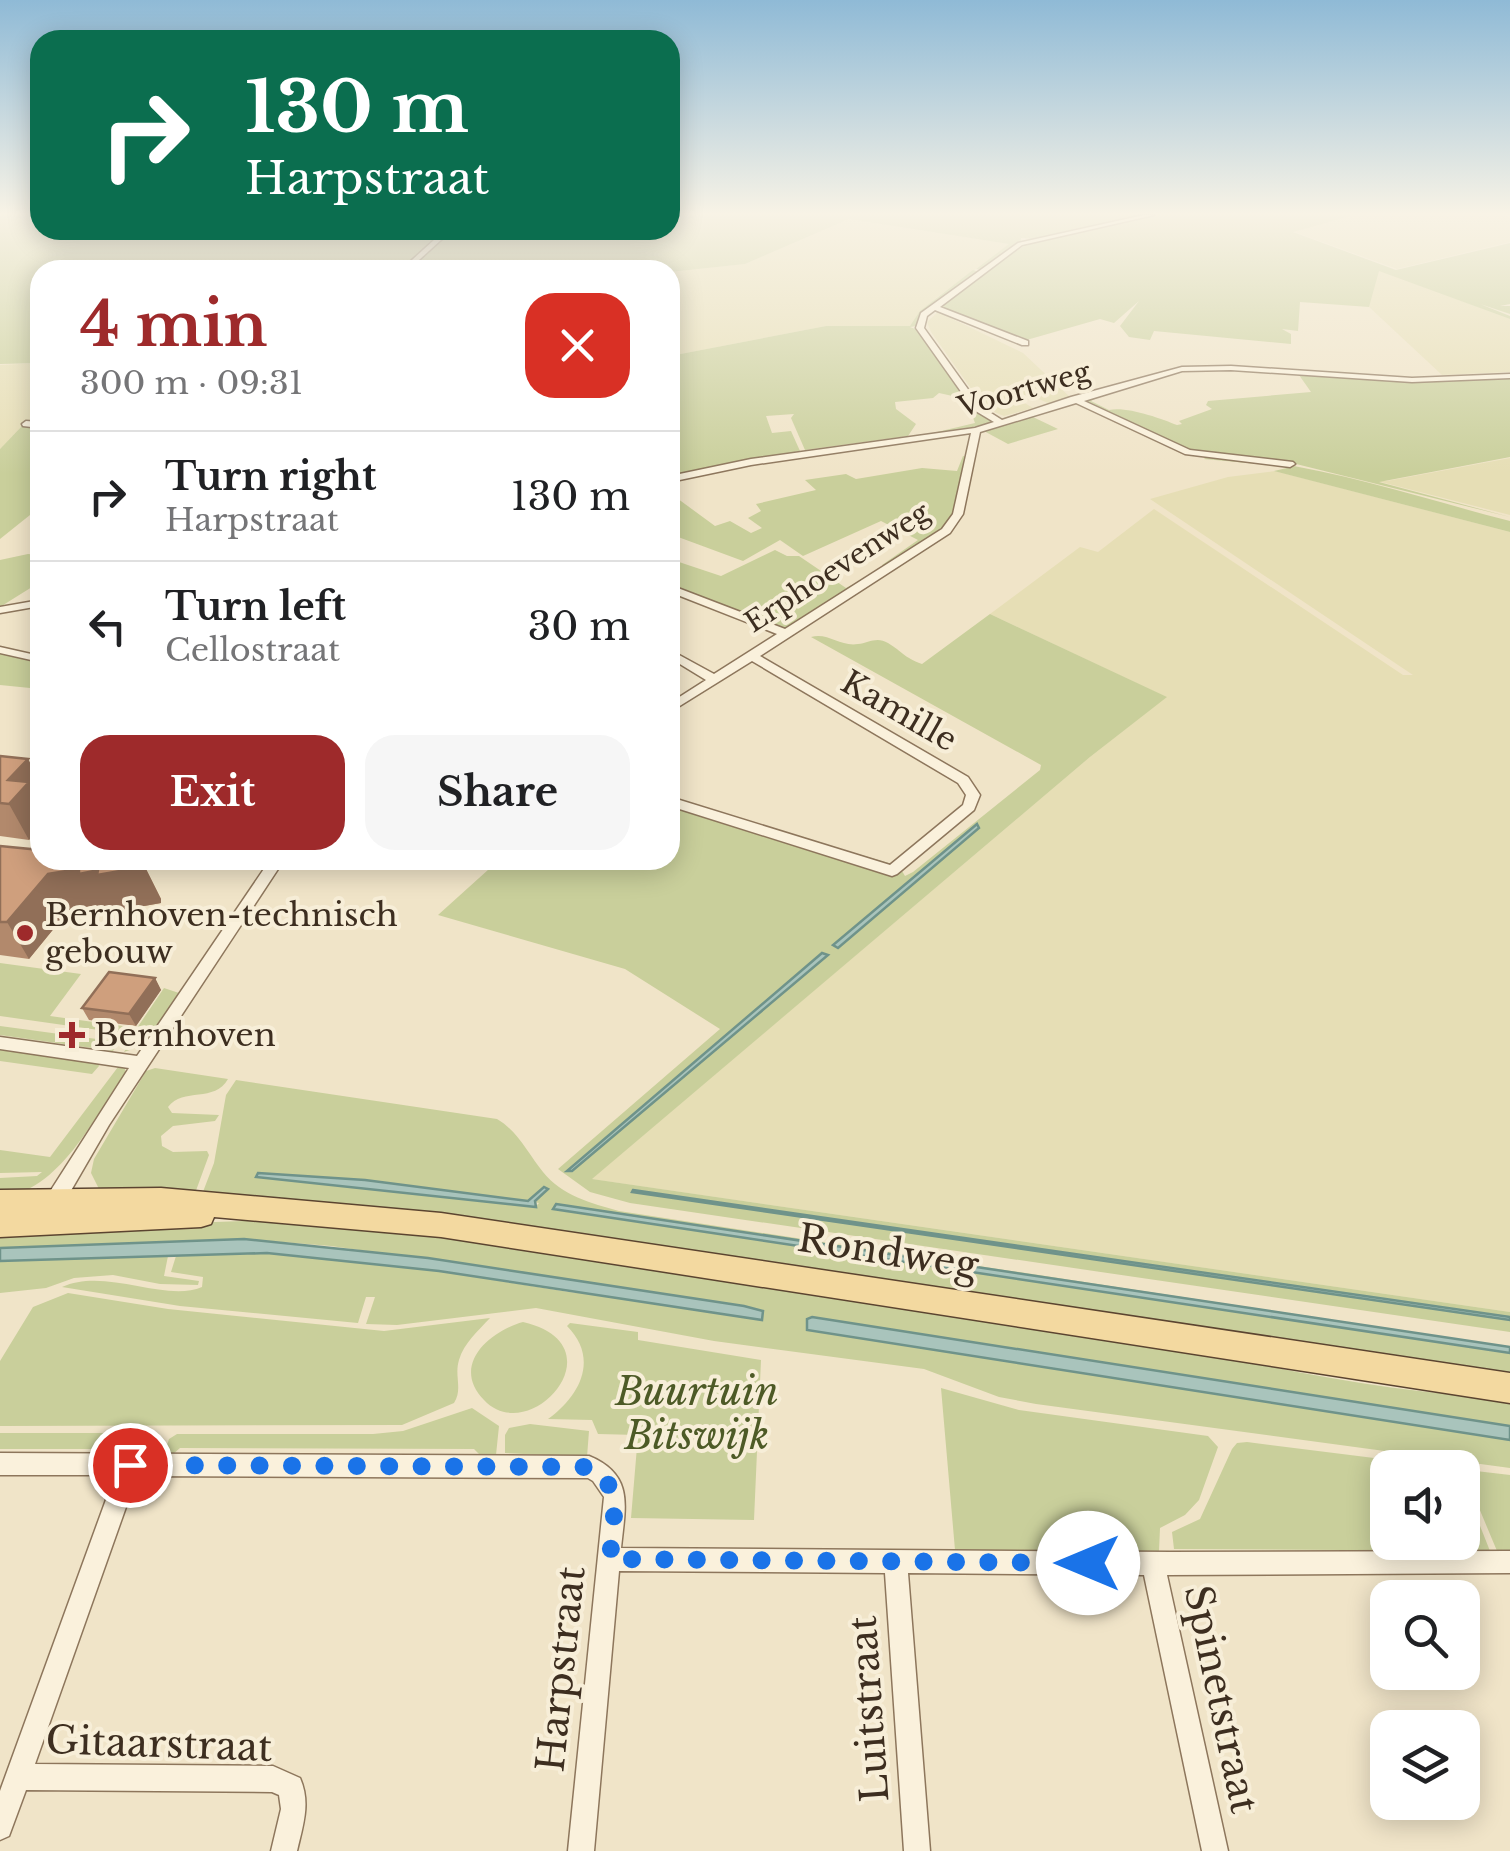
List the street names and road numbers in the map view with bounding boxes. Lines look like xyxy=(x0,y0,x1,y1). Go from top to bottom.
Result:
street label: Voortweg xyxy=(953,354,1096,425)
street label: Erphoevenweg xyxy=(738,494,937,640)
street label: Kamille xyxy=(834,662,964,760)
street label: Rondweg xyxy=(794,1214,983,1289)
street label: Harpstraat xyxy=(526,1563,595,1774)
street label: Spinetstraat xyxy=(1174,1581,1269,1818)
street label: Luitstraat xyxy=(839,1614,898,1804)
street label: Gitaarstraat xyxy=(45,1716,274,1771)

